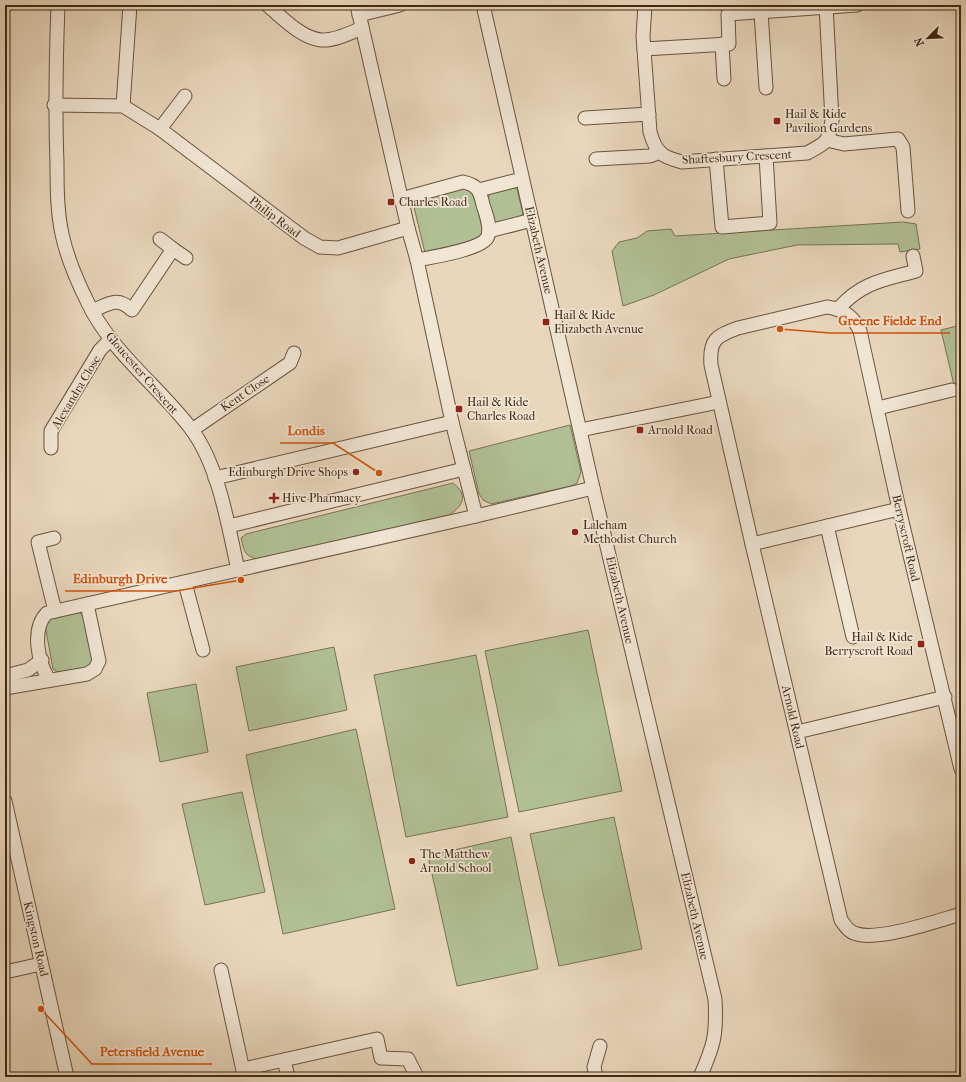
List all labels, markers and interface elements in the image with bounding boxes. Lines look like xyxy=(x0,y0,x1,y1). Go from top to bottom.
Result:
north arrow xyxy=(908,18,948,58)
text: N xyxy=(911,35,927,48)
place label: Hail & Ride Pavilion Gardens xyxy=(785,107,873,135)
marker: Hail & Ride Pavilion Gardens xyxy=(772,116,782,126)
street label: Shaftesbury Crescent xyxy=(682,147,793,167)
street label: Philip Road xyxy=(247,193,304,241)
place label: Charles Road xyxy=(399,195,468,209)
marker: Charles Road xyxy=(386,197,396,207)
street label: Elizabeth Avenue xyxy=(522,205,556,295)
place label: Hail & Ride Elizabeth Avenue xyxy=(554,308,644,336)
callout: Greene Fielde End xyxy=(830,308,950,333)
text: Greene Fielde End xyxy=(838,313,943,328)
marker: Hail & Ride Elizabeth Avenue xyxy=(541,317,551,327)
street label: Gloucester Crescent xyxy=(103,329,182,417)
street label: Alexandra Close xyxy=(48,353,103,432)
street label: Kent Close xyxy=(218,372,272,414)
place label: Hail & Ride Charles Road xyxy=(467,395,536,423)
marker: Hail & Ride Charles Road xyxy=(454,404,464,414)
callout: Londis xyxy=(280,418,333,443)
text: Londis xyxy=(287,423,325,438)
place label: Arnold Road xyxy=(647,423,713,437)
marker: Arnold Road xyxy=(635,425,645,435)
place label: Edinburgh Drive Shops xyxy=(228,465,349,479)
marker: Edinburgh Drive Shops xyxy=(351,467,361,477)
place label: Hive Pharmacy xyxy=(282,491,362,505)
marker: Hive Pharmacy xyxy=(269,493,279,503)
street label: Berryscroft Road xyxy=(889,493,923,583)
place label: Laleham Methodist Church xyxy=(583,518,677,546)
marker: Laleham Methodist Church xyxy=(570,527,580,537)
street label: Elizabeth Avenue xyxy=(603,555,637,645)
callout: Edinburgh Drive xyxy=(65,566,176,591)
text: Edinburgh Drive xyxy=(73,571,168,587)
place label: Hail & Ride Berryscroft Road xyxy=(824,630,913,658)
marker: Hail & Ride Berryscroft Road xyxy=(916,639,926,649)
street label: Arnold Road xyxy=(779,683,807,751)
place label: The Matthew Arnold School xyxy=(419,847,492,875)
marker: The Matthew Arnold School xyxy=(407,856,417,866)
street label: Elizabeth Avenue xyxy=(678,871,712,961)
street label: Kingston Road xyxy=(21,900,52,978)
callout: Petersfield Avenue xyxy=(92,1039,212,1064)
text: Petersfield Avenue xyxy=(100,1044,205,1059)

